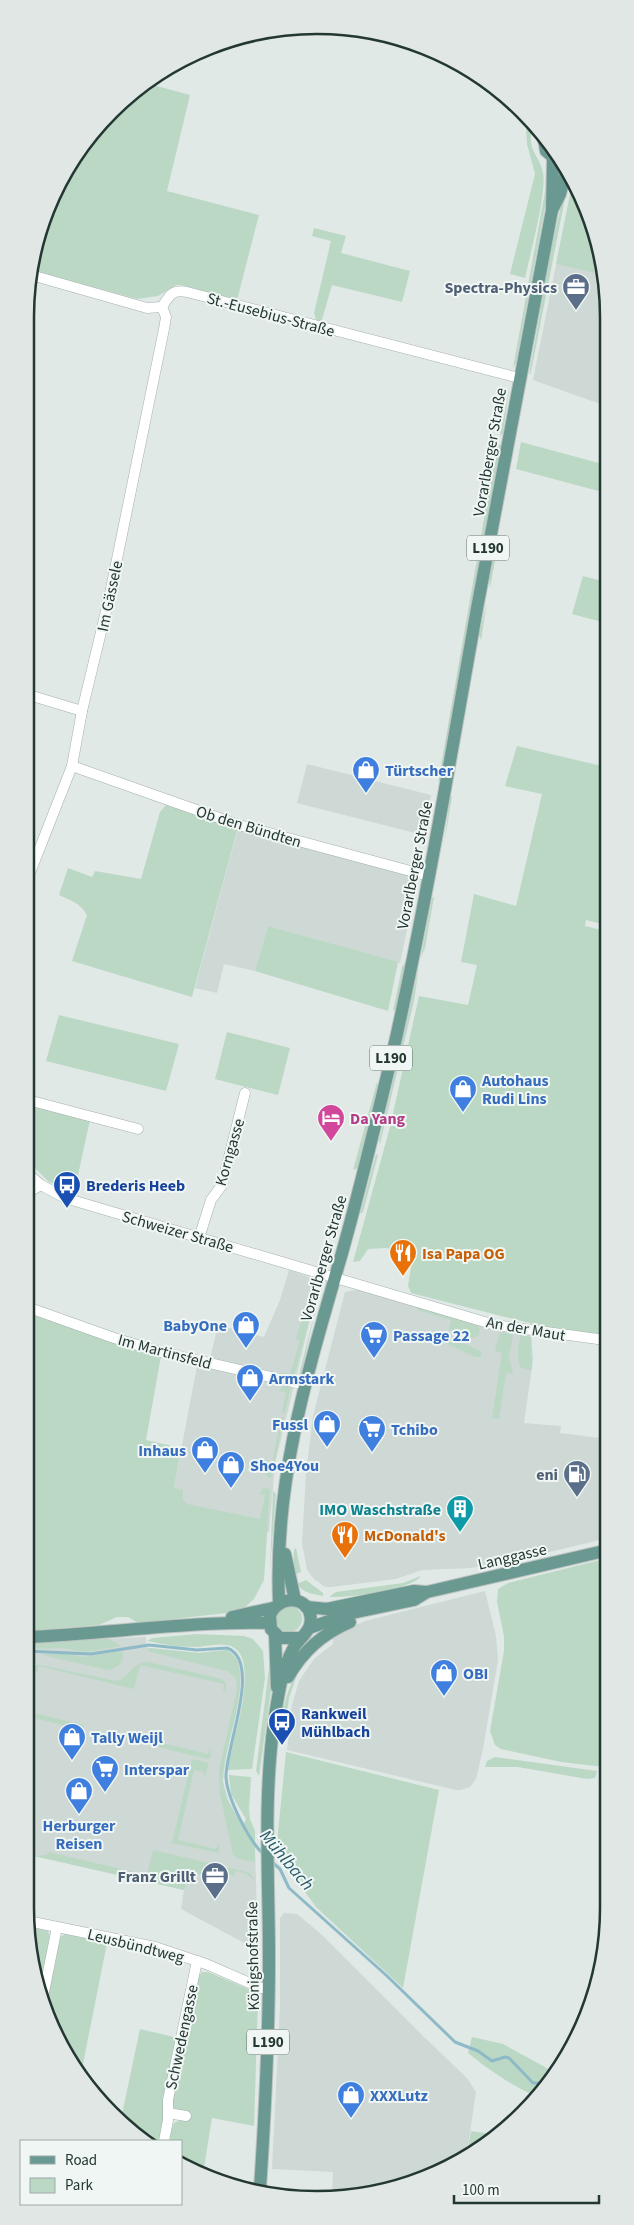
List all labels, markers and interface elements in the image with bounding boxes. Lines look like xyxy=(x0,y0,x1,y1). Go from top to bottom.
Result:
office icon: Spectra-Physics xyxy=(561,272,591,311)
place label: Spectra-Physics xyxy=(444,277,557,299)
street label: St.-Eusebius-Straße xyxy=(204,287,337,343)
street label: Vorarlberger Straße xyxy=(468,386,512,518)
road number: L190 xyxy=(467,536,509,560)
street label: Im Gässele xyxy=(92,559,128,634)
shop icon: Türtscher xyxy=(351,755,381,794)
place label: Türtscher xyxy=(385,760,454,782)
street label: Vorarlberger Straße xyxy=(392,799,438,931)
street label: Ob den Bündten xyxy=(193,800,304,853)
road number: L190 xyxy=(370,1046,412,1070)
place label: Autohaus Rudi Lins xyxy=(481,1070,549,1110)
shop icon: Autohaus Rudi Lins xyxy=(448,1074,478,1113)
hotel icon: Da Yang xyxy=(316,1103,346,1142)
place label: Da Yang xyxy=(350,1108,406,1130)
street label: Korngasse xyxy=(210,1116,250,1189)
bus stop icon: Brederis Heeb xyxy=(52,1170,82,1209)
place label: Brederis Heeb xyxy=(86,1175,185,1197)
street label: Vorarlberger Straße xyxy=(295,1193,352,1324)
street label: Schweizer Straße xyxy=(119,1206,236,1258)
restaurant icon: Isa Papa OG xyxy=(388,1238,418,1277)
place label: Isa Papa OG xyxy=(422,1243,505,1265)
shop icon: BabyOne xyxy=(231,1310,261,1349)
street label: An der Maut xyxy=(485,1311,568,1347)
place label: BabyOne xyxy=(163,1315,227,1337)
supermarket icon: Passage 22 xyxy=(359,1320,389,1359)
place label: Passage 22 xyxy=(393,1325,470,1347)
street label: Im Martinsfeld xyxy=(115,1329,214,1375)
shop icon: Armstark xyxy=(235,1363,265,1402)
place label: Armstark xyxy=(268,1368,335,1390)
shop icon: Fussl xyxy=(312,1409,342,1448)
place label: Fussl xyxy=(272,1414,308,1436)
supermarket icon: Tchibo xyxy=(357,1414,387,1453)
place label: Tchibo xyxy=(391,1419,438,1441)
shop icon: Inhaus xyxy=(190,1435,220,1474)
place label: Inhaus xyxy=(138,1440,186,1462)
shop icon: Shoe4You xyxy=(216,1450,246,1489)
place label: Shoe4You xyxy=(250,1455,319,1477)
fuel station icon: eni xyxy=(562,1459,592,1498)
place label: eni xyxy=(536,1464,558,1486)
building icon: IMO Waschstraße xyxy=(445,1494,475,1533)
place label: IMO Waschstraße xyxy=(319,1499,441,1521)
restaurant icon: McDonald's xyxy=(330,1520,360,1559)
place label: McDonald's xyxy=(364,1525,446,1547)
street label: Langgasse xyxy=(476,1538,549,1576)
shop icon: OBI xyxy=(429,1658,459,1697)
place label: OBI xyxy=(463,1663,488,1685)
place label: Rankweil Mühlbach xyxy=(301,1703,370,1743)
bus stop icon: Rankweil Mühlbach xyxy=(267,1707,297,1746)
shop icon: Tally Weijl xyxy=(57,1722,87,1761)
place label: Tally Weijl xyxy=(91,1727,163,1749)
supermarket icon: Interspar xyxy=(90,1754,120,1793)
place label: Interspar xyxy=(124,1759,190,1781)
shop icon: Herburger Reisen xyxy=(64,1776,94,1815)
place label: Herburger Reisen xyxy=(43,1815,116,1855)
water label: Mühlbach xyxy=(254,1825,319,1896)
office icon: Franz Grillt xyxy=(200,1861,230,1900)
place label: Franz Grillt xyxy=(118,1866,196,1888)
street label: Königshofstraße xyxy=(241,1901,265,2011)
street label: Leusbündtweg xyxy=(85,1923,186,1969)
street label: Schwedengasse xyxy=(160,1983,204,2092)
road number: L190 xyxy=(247,2030,289,2054)
shop icon: XXXLutz xyxy=(336,2080,366,2119)
place label: XXXLutz xyxy=(370,2085,428,2107)
legend xyxy=(20,2140,182,2205)
text: Road xyxy=(65,2150,97,2171)
scale bar xyxy=(454,2172,599,2204)
text: Park xyxy=(65,2175,94,2196)
text: 100 m xyxy=(462,2180,500,2201)

